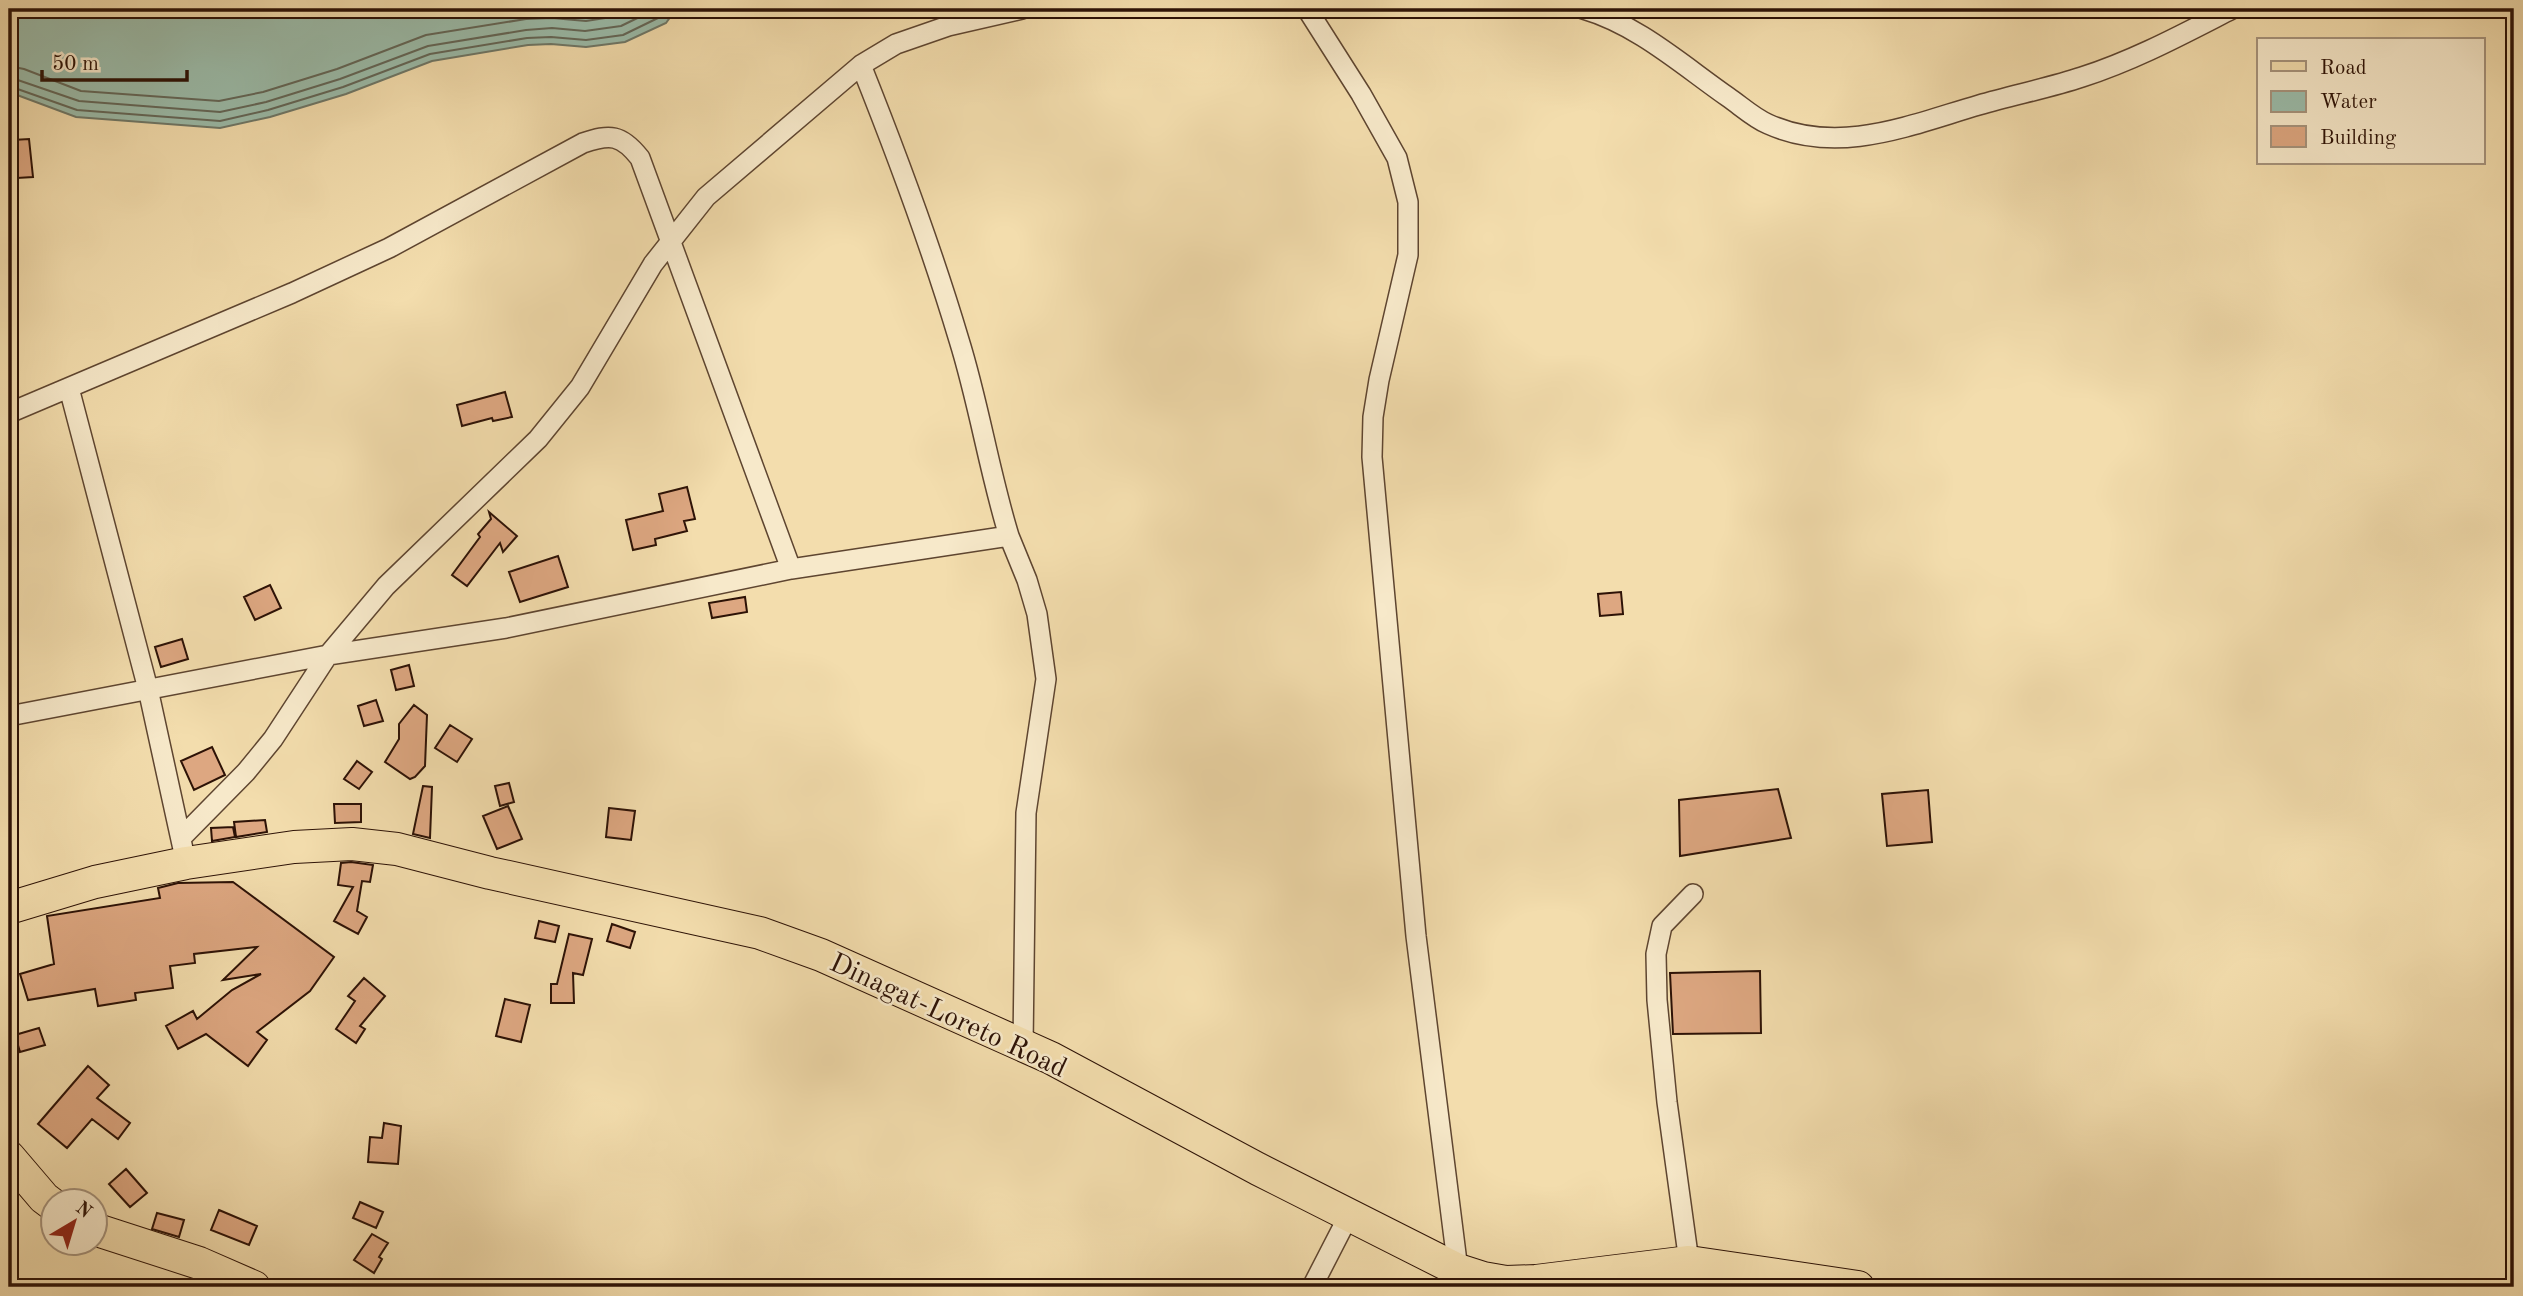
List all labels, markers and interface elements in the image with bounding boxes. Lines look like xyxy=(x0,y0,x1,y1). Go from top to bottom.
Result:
scale bar xyxy=(42,38,187,82)
legend xyxy=(2257,38,2484,164)
text: 50 m xyxy=(52,54,99,75)
text: Road xyxy=(2320,58,2367,79)
text: Water xyxy=(2320,92,2377,113)
text: Building xyxy=(2320,128,2397,149)
street label: Dinagat-Loreto Road xyxy=(825,949,1071,1084)
north arrow xyxy=(38,1188,108,1258)
text: N xyxy=(71,1199,95,1223)

